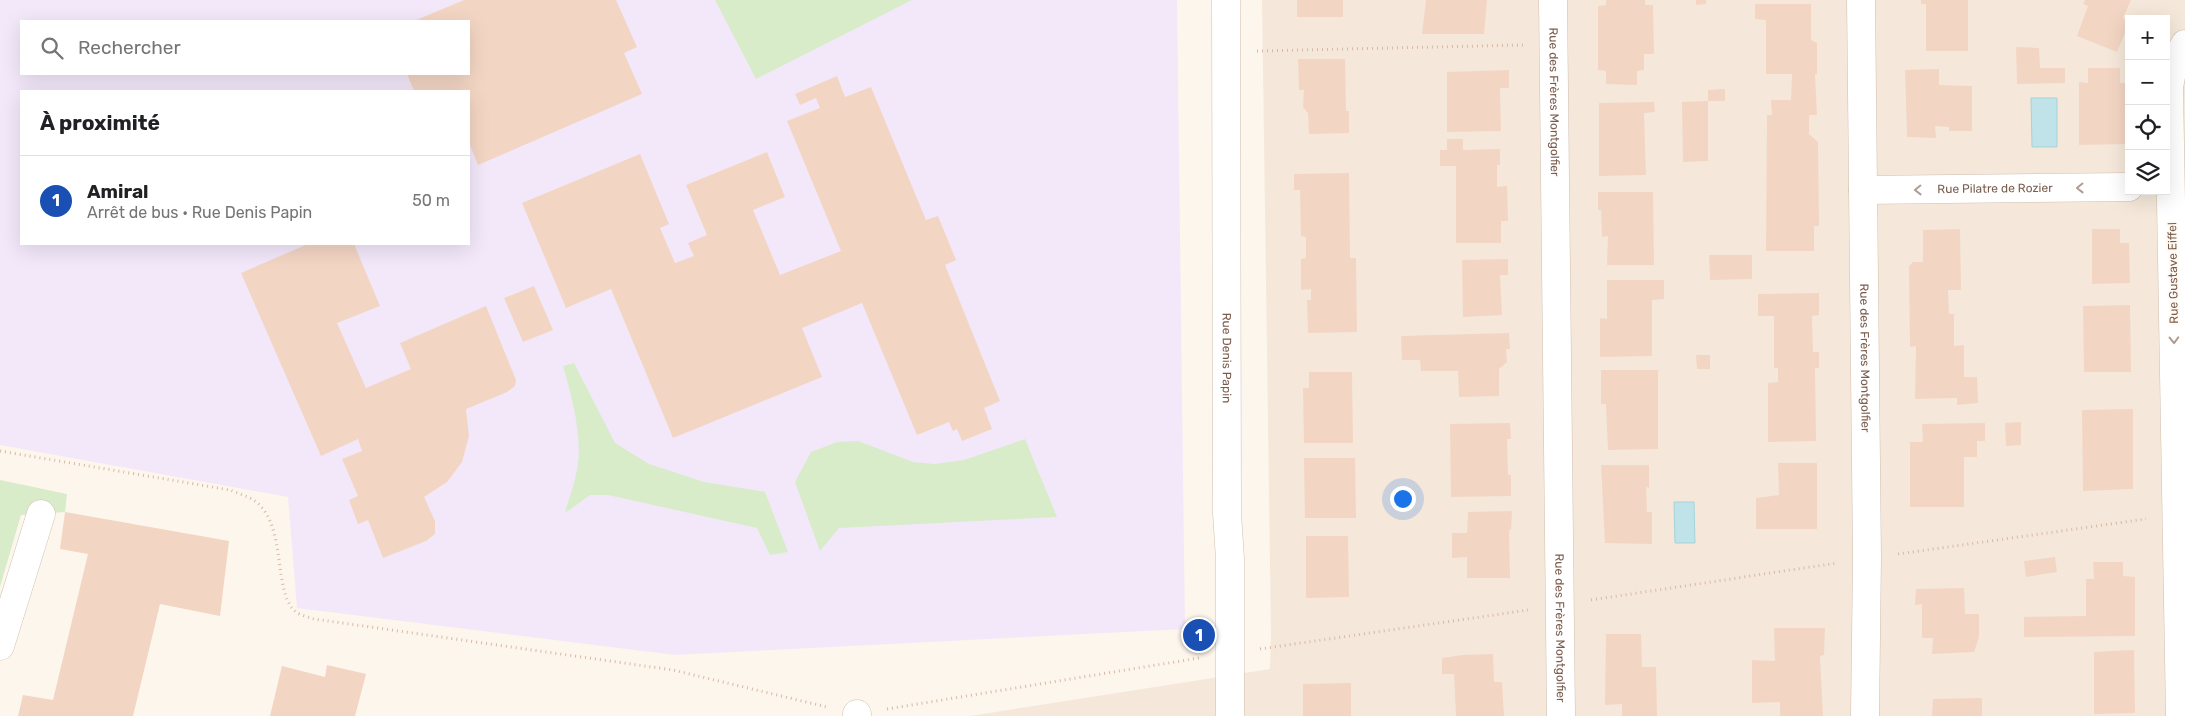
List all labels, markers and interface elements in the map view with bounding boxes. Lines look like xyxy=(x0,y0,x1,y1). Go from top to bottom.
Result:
map controls xyxy=(2125,15,2170,195)
button: + xyxy=(2125,15,2170,60)
search box xyxy=(20,20,470,75)
street label: Rue des Frères Montgolfier xyxy=(1546,27,1562,177)
icon: search xyxy=(38,34,66,62)
text: Rechercher xyxy=(78,36,181,59)
button: − xyxy=(2125,60,2170,105)
button: locate xyxy=(2125,105,2170,150)
text: À proximité xyxy=(40,110,160,135)
button: layers xyxy=(2125,150,2170,195)
text: Amiral xyxy=(87,180,149,203)
street label: Rue Pilatre de Rozier xyxy=(1937,181,2053,196)
one-way arrow xyxy=(2076,183,2084,193)
one-way arrow xyxy=(1913,185,1921,195)
text: 1 xyxy=(52,191,60,210)
text: 50 m xyxy=(412,191,450,210)
text: Arrêt de bus · Rue Denis Papin xyxy=(87,203,312,222)
street label: Rue Gustave Eiffel xyxy=(2165,222,2181,324)
street label: Rue des Frères Montgolfier xyxy=(1857,283,1873,433)
street label: Rue Denis Papin xyxy=(1220,313,1234,403)
one-way arrow xyxy=(2169,337,2179,345)
your location xyxy=(1390,486,1416,512)
street label: Rue des Frères Montgolfier xyxy=(1552,553,1568,703)
pin: 1 xyxy=(1183,616,1215,654)

